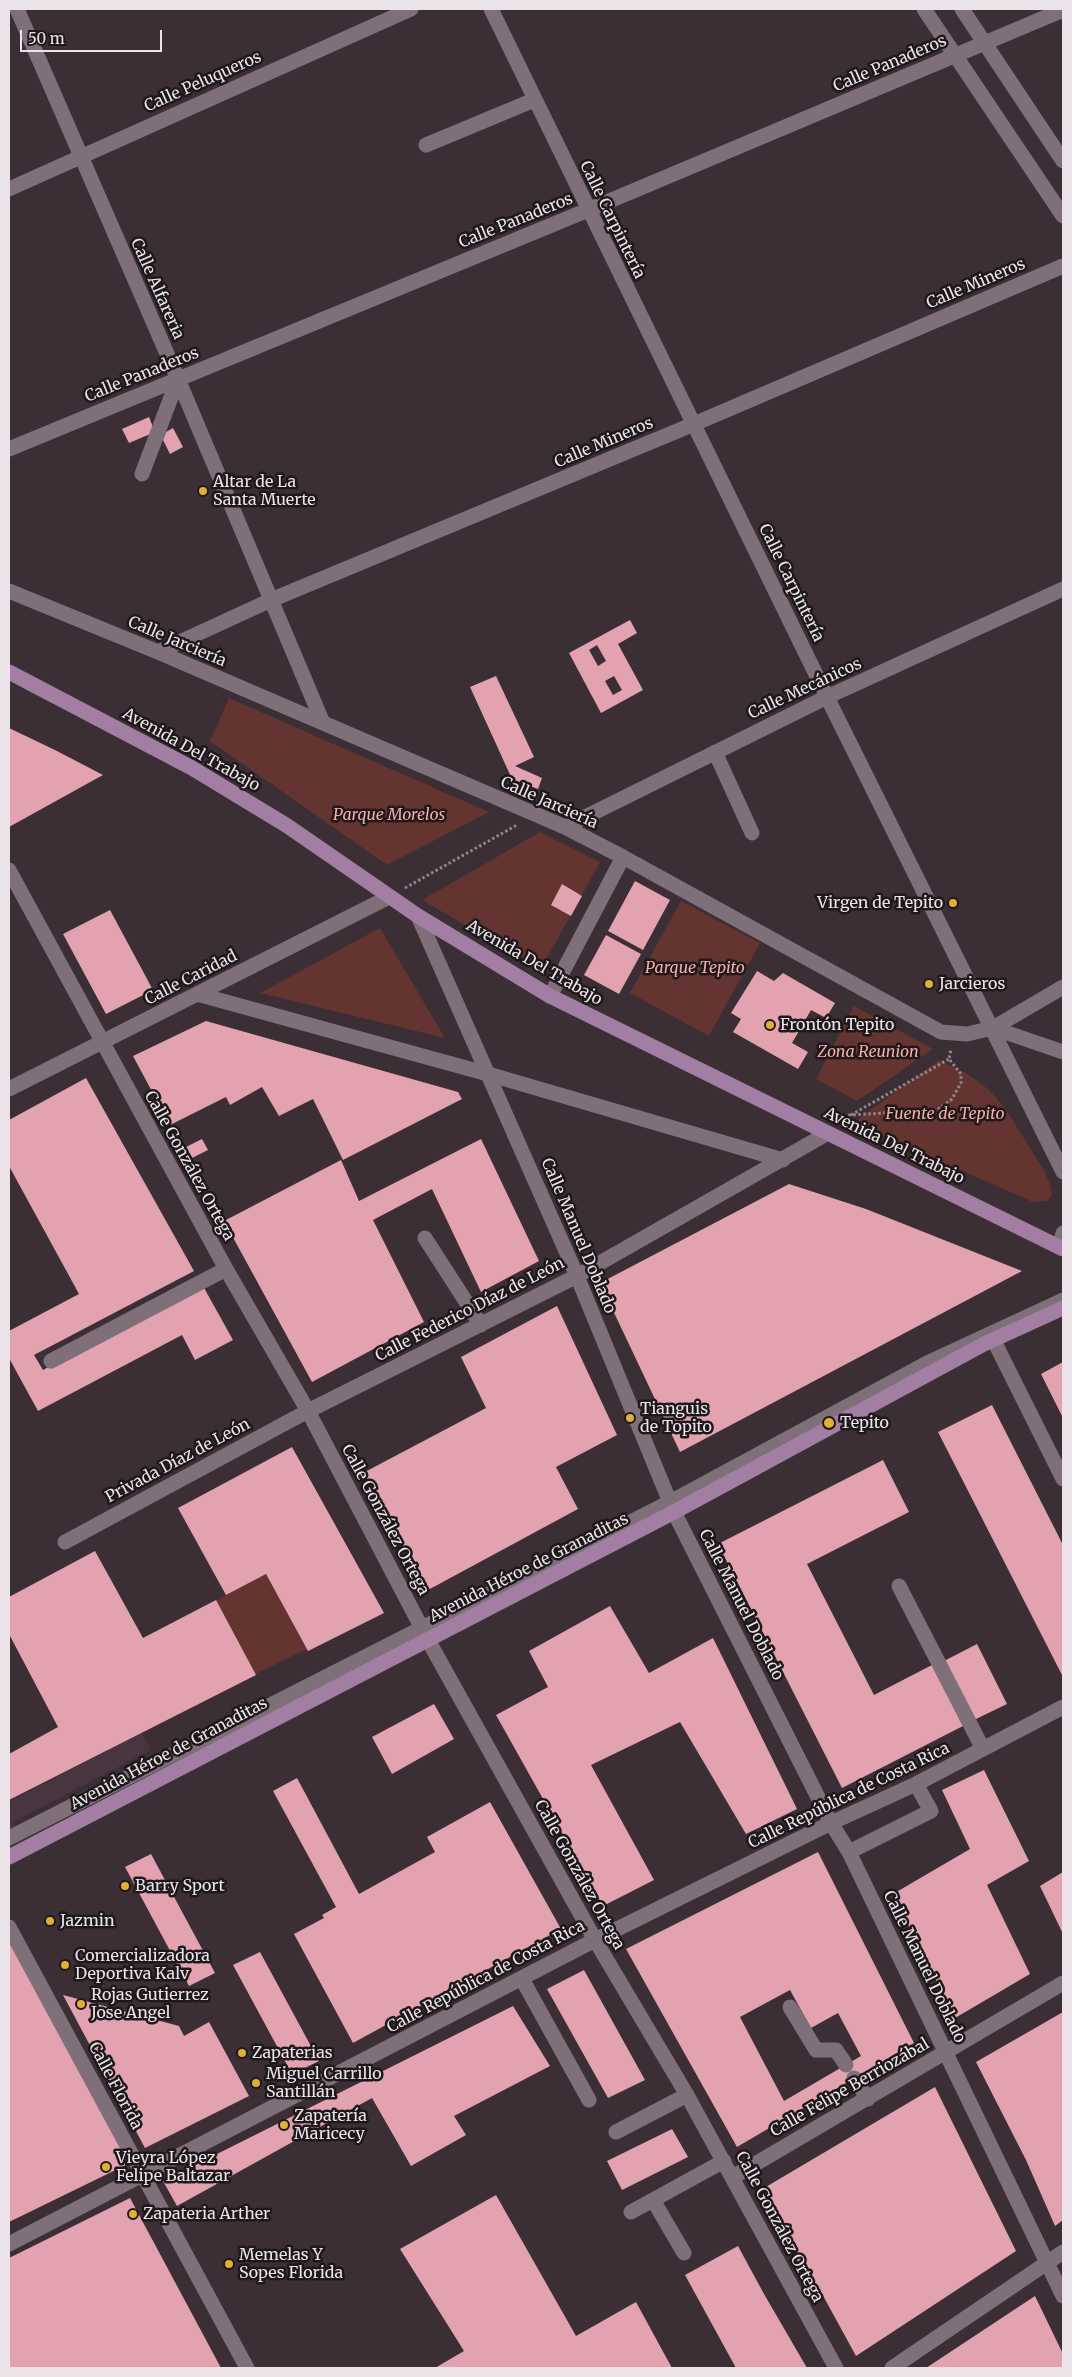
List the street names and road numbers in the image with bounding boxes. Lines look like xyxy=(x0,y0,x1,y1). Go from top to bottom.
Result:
street label: Calle Panaderos xyxy=(830,31,950,97)
street label: Calle Peluqueros xyxy=(142,48,264,116)
street label: Calle Carpintería xyxy=(575,158,649,282)
street label: Calle Panaderos xyxy=(456,189,576,253)
street label: Calle Alfareria xyxy=(126,236,188,342)
street label: Calle Mineros xyxy=(924,255,1028,313)
street label: Calle Panaderos xyxy=(82,343,202,407)
street label: Calle Mineros xyxy=(552,414,656,472)
street label: Calle Carpintería xyxy=(754,521,828,645)
street label: Calle Jarciería xyxy=(125,613,229,671)
street label: Calle Mecánicos xyxy=(745,654,865,724)
street label: Avenida Del Trabajo xyxy=(119,704,263,796)
street label: Calle Jarciería xyxy=(497,773,601,833)
street label: Avenida Del Trabajo xyxy=(463,916,605,1010)
street label: Calle Caridad xyxy=(142,947,240,1009)
street label: Calle González Ortega xyxy=(140,1088,238,1244)
street label: Avenida Del Trabajo xyxy=(821,1104,967,1188)
street label: Calle Manuel Doblado xyxy=(537,1155,619,1317)
street label: Calle Federico Díaz de León xyxy=(372,1254,568,1366)
street label: Privada Díaz de León xyxy=(102,1415,254,1507)
street label: Calle González Ortega xyxy=(337,1441,433,1599)
street label: Avenida Héroe de Granaditas xyxy=(426,1509,632,1627)
street label: Calle Manuel Doblado xyxy=(695,1526,787,1684)
street label: Avenida Héroe de Granaditas xyxy=(67,1694,271,1814)
street label: Calle República de Costa Rica xyxy=(745,1739,953,1853)
street label: Calle González Ortega xyxy=(530,1797,628,1953)
street label: Calle Manuel Doblado xyxy=(879,1888,969,2046)
street label: Calle República de Costa Rica xyxy=(384,1917,588,2037)
street label: Calle Felipe Berriozábal xyxy=(767,2035,933,2141)
street label: Calle Florida xyxy=(84,2039,146,2133)
street label: Calle González Ortega xyxy=(731,2148,827,2306)

